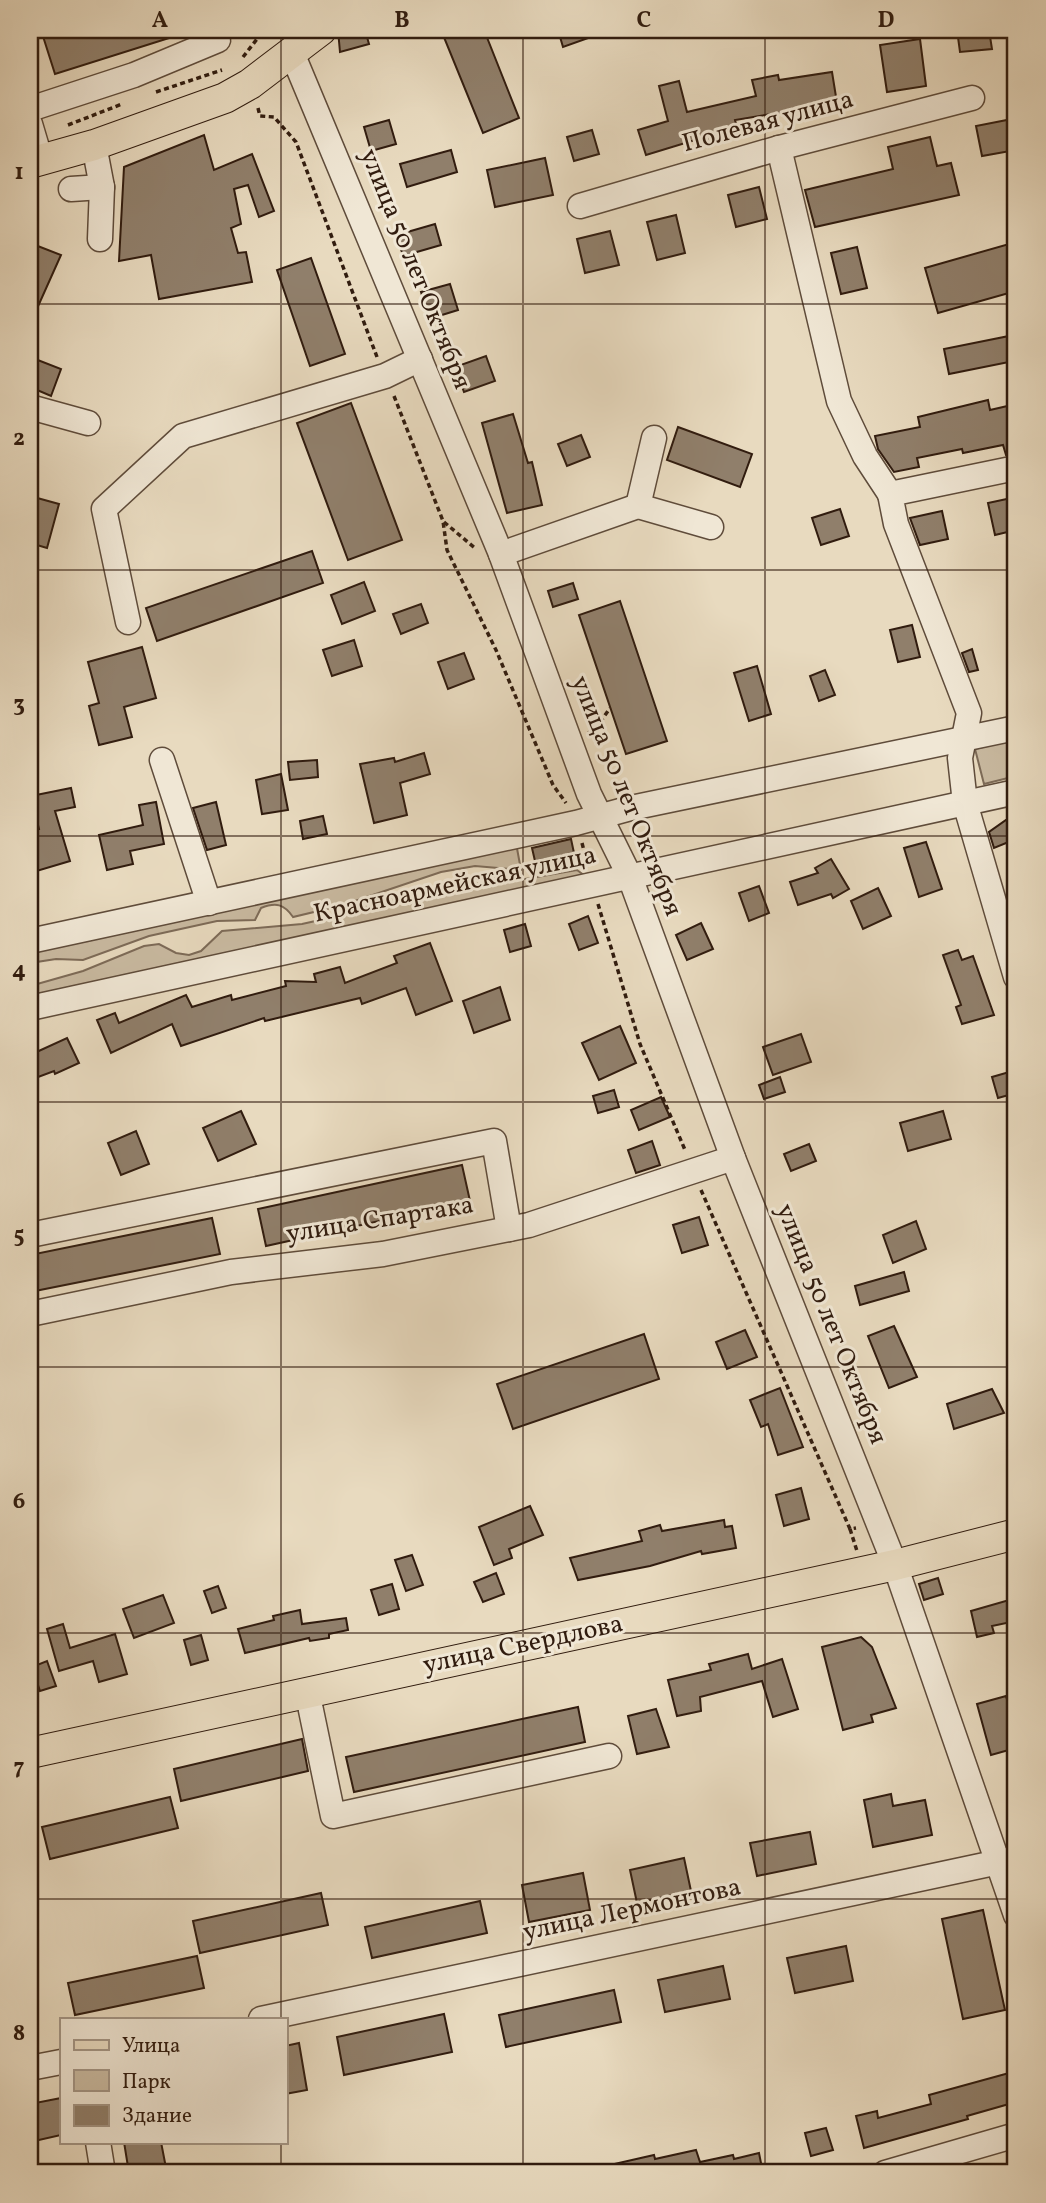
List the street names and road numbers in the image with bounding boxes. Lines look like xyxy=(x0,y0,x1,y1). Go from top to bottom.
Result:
street label: Полевая улица xyxy=(678,82,858,162)
street label: улица 50 лет Октября xyxy=(350,143,480,395)
street label: улица 50 лет Октября xyxy=(561,670,691,922)
street label: Красноармейская улица xyxy=(310,837,600,933)
street label: улица Спартака xyxy=(284,1187,476,1253)
street label: улица 50 лет Октября xyxy=(766,1198,896,1450)
street label: улица Свердлова xyxy=(420,1606,626,1684)
street label: улица Лермонтова xyxy=(520,1869,744,1951)

